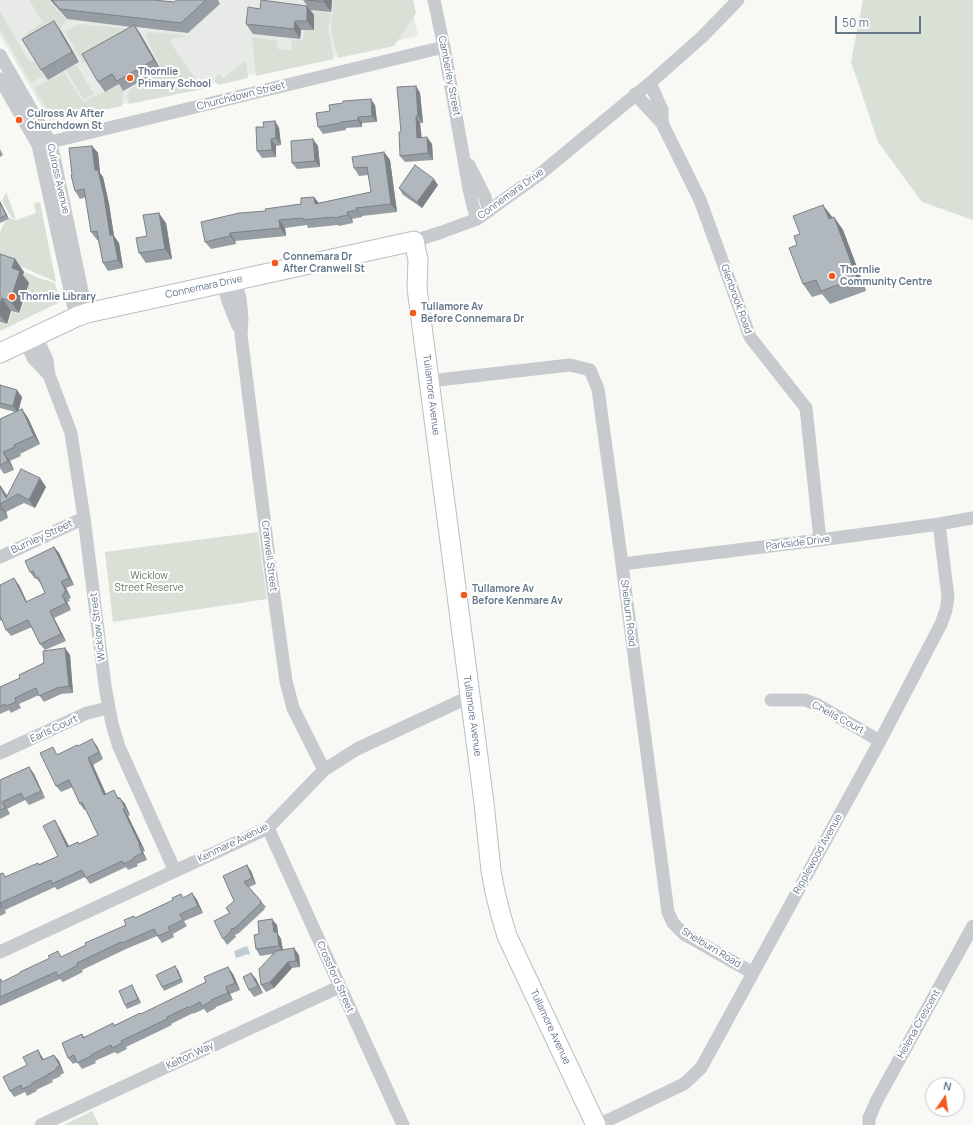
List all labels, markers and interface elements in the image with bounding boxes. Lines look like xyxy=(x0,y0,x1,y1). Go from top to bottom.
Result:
scale bar xyxy=(837,8,923,34)
text: 50 m xyxy=(842,14,869,31)
street label: Camberley Street xyxy=(435,35,463,117)
place label: Thornlie Primary School xyxy=(138,66,211,90)
marker: Thornlie Primary School xyxy=(125,73,135,83)
street label: Churchdown Street xyxy=(196,79,286,113)
place label: Culross Av After Churchdown St xyxy=(27,108,104,132)
marker: Culross Av After Churchdown St xyxy=(14,115,24,125)
street label: Culross Avenue xyxy=(44,143,72,215)
street label: Connemara Drive xyxy=(476,166,546,222)
place label: Connemara Dr After Cranwell St xyxy=(283,251,365,274)
marker: Connemara Dr After Cranwell St xyxy=(270,258,280,268)
street label: Glenbrook Road xyxy=(718,263,754,335)
place label: Thornlie Community Centre xyxy=(840,264,932,288)
marker: Thornlie Community Centre xyxy=(827,271,837,281)
street label: Connemara Drive xyxy=(164,273,244,301)
place label: Thornlie Library xyxy=(20,291,96,303)
marker: Thornlie Library xyxy=(7,292,17,302)
place label: Tullamore Av Before Connemara Dr xyxy=(421,301,524,324)
marker: Tullamore Av Before Connemara Dr xyxy=(408,308,418,318)
street label: Tullamore Avenue xyxy=(420,354,442,436)
street label: Burnley Street xyxy=(9,518,75,556)
street label: Cranwell Street xyxy=(259,520,279,592)
street label: Parkside Drive xyxy=(765,533,831,553)
park label: Wicklow Street Reserve xyxy=(115,570,183,594)
street label: Shelburn Road xyxy=(618,579,638,647)
place label: Tullamore Av Before Kenmare Av xyxy=(472,583,563,606)
marker: Tullamore Av Before Kenmare Av xyxy=(459,590,469,600)
street label: Wicklow Street xyxy=(88,592,108,662)
street label: Tullamore Avenue xyxy=(460,675,484,757)
street label: Chells Court xyxy=(810,699,866,737)
street label: Earls Court xyxy=(28,713,80,745)
street label: Ripplewood Avenue xyxy=(791,812,845,896)
street label: Kenmare Avenue xyxy=(196,821,270,865)
street label: Shelburn Road xyxy=(679,926,743,970)
street label: Crossford Street xyxy=(314,939,356,1015)
street label: Tullamore Avenue xyxy=(527,987,573,1067)
street label: Helena Crescent xyxy=(895,987,943,1061)
street label: Kelton Way xyxy=(164,1040,216,1072)
north arrow xyxy=(925,1077,965,1117)
text: N xyxy=(942,1078,953,1094)

